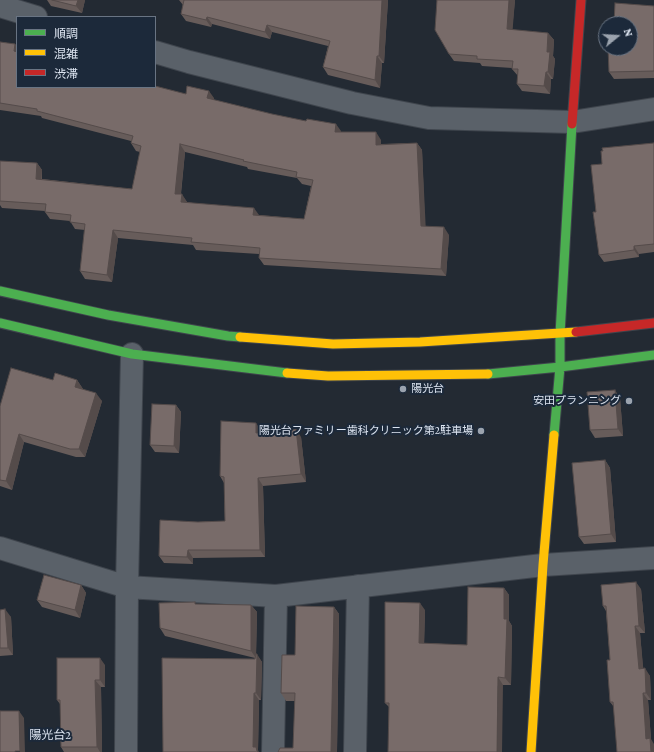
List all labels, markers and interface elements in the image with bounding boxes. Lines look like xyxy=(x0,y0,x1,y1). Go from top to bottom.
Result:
legend xyxy=(16,16,156,88)
north arrow xyxy=(598,16,638,56)
text: 順調 xyxy=(54,27,78,41)
text: N xyxy=(622,27,635,38)
text: 混雑 xyxy=(54,47,78,61)
text: 渋滞 xyxy=(54,67,78,81)
place label: 陽光台 xyxy=(411,382,444,396)
marker: 陽光台 xyxy=(398,384,408,394)
place label: 安田プランニング xyxy=(533,394,621,408)
marker: 安田プランニング xyxy=(624,396,634,406)
place label: 陽光台ファミリー歯科クリニック第2駐車場 xyxy=(259,424,473,438)
marker: 陽光台ファミリー歯科クリニック第2駐車場 xyxy=(476,426,486,436)
district label: 陽光台2 xyxy=(29,728,71,742)

